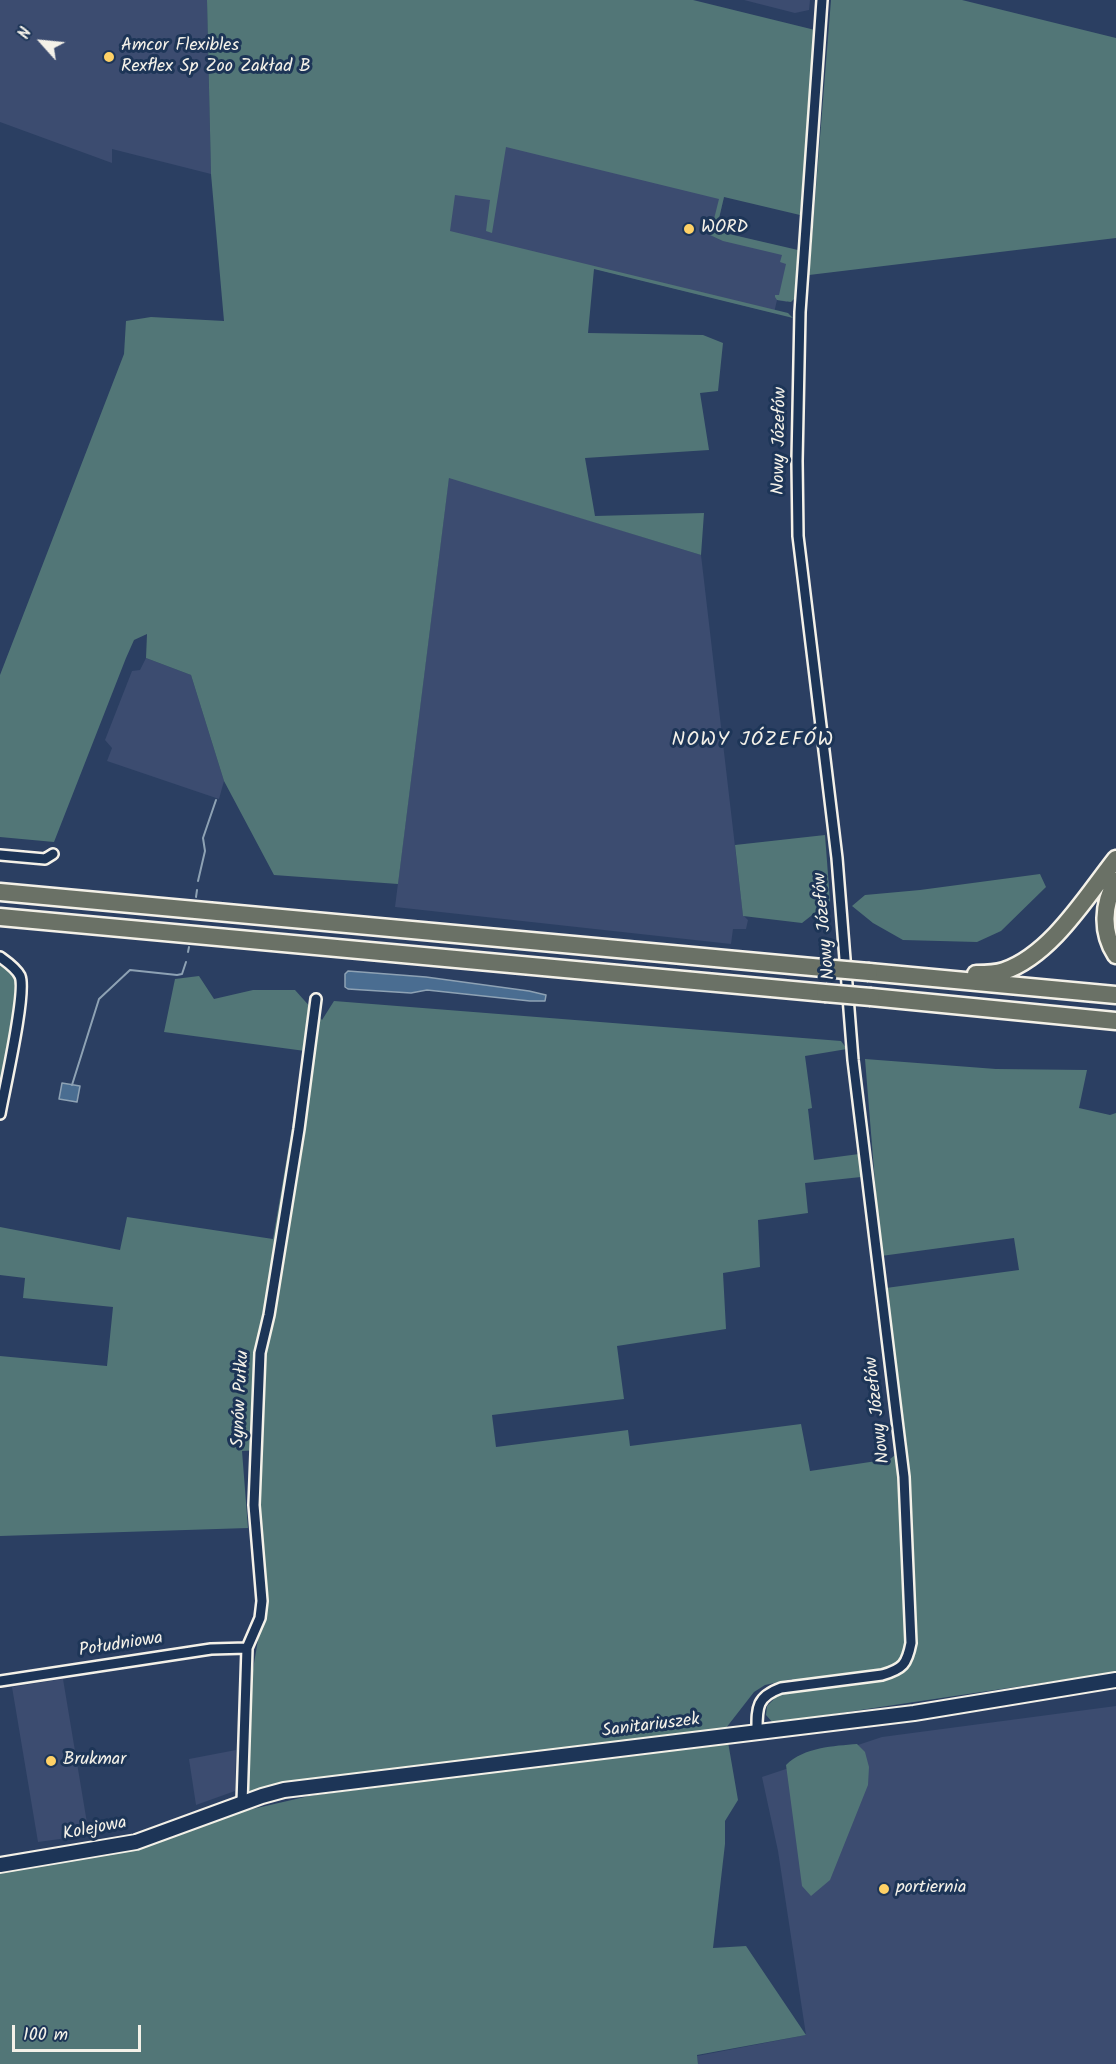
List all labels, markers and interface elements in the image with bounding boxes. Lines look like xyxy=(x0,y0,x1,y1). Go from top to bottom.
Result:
north arrow xyxy=(12,12,72,72)
text: N xyxy=(12,23,39,44)
place label: Amcor Flexibles Rexflex Sp Zoo Zakład B xyxy=(121,36,311,78)
marker: Amcor Flexibles Rexflex Sp Zoo Zakład B xyxy=(102,50,116,64)
place label: WORD xyxy=(701,218,748,240)
marker: WORD xyxy=(682,222,696,236)
street label: Nowy Józefów xyxy=(769,387,793,495)
district label: NOWY JÓZEFÓW xyxy=(671,730,835,754)
street label: Nowy Józefów xyxy=(811,871,841,981)
street label: Synów Pułku xyxy=(229,1350,255,1448)
street label: Nowy Józefów xyxy=(862,1355,896,1465)
street label: Południowa xyxy=(77,1629,165,1663)
street label: Sanitariuszek xyxy=(601,1710,701,1744)
place label: Brukmar xyxy=(63,1750,126,1772)
marker: Brukmar xyxy=(44,1754,58,1768)
street label: Kolejowa xyxy=(61,1813,129,1847)
place label: portiernia xyxy=(896,1878,966,1900)
marker: portiernia xyxy=(877,1882,891,1896)
scale bar xyxy=(15,2013,144,2051)
text: 100 m xyxy=(23,2021,68,2050)

